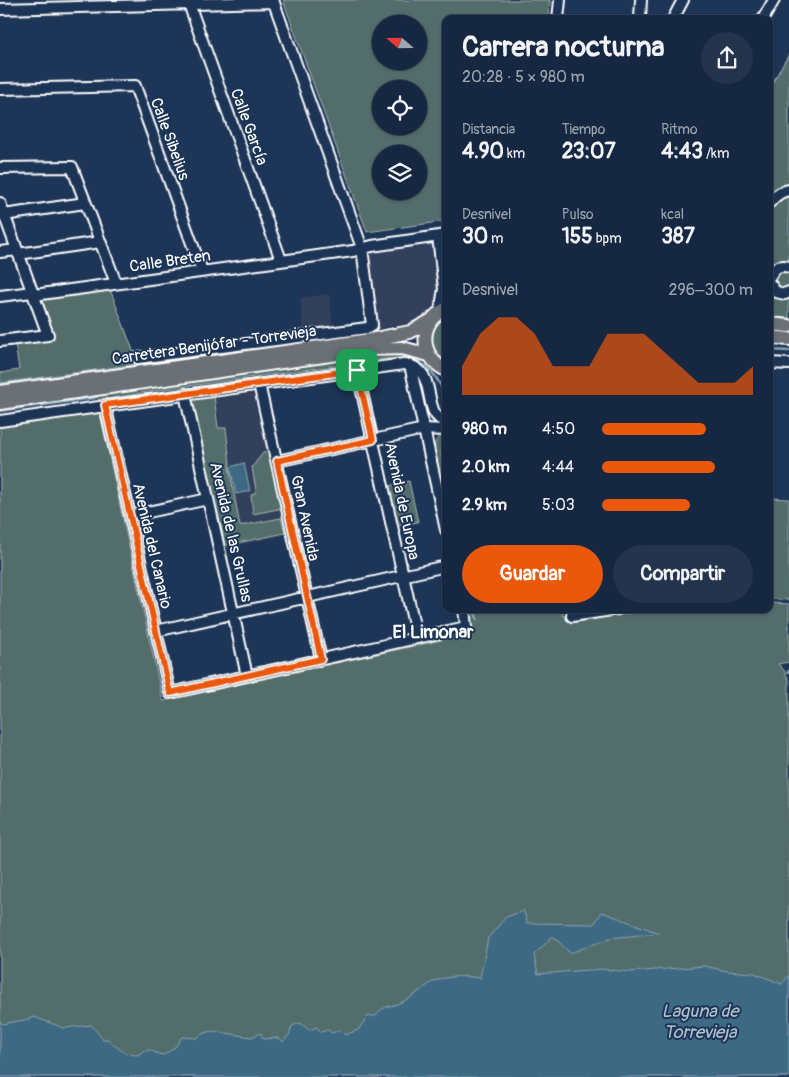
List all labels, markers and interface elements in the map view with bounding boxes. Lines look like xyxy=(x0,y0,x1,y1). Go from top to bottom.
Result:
north arrow xyxy=(372,15,428,70)
map controls xyxy=(372,15,427,200)
text: Carrera nocturna xyxy=(462,30,665,65)
button: share xyxy=(701,32,753,84)
text: 20:28 · 5 × 980 m xyxy=(462,67,585,87)
button: locate xyxy=(372,80,427,135)
street label: Calle García xyxy=(226,86,272,168)
street label: Calle Sibelius xyxy=(146,95,194,183)
text: Distancia xyxy=(462,121,515,138)
text: Tiempo xyxy=(562,121,605,138)
text: Ritmo xyxy=(661,121,698,138)
text: 4.90 xyxy=(462,138,504,165)
text: 23:07 xyxy=(562,138,616,165)
text: 4:43 xyxy=(661,138,703,165)
button: layers xyxy=(372,145,427,200)
text: km xyxy=(504,145,525,162)
text: /km xyxy=(703,145,729,162)
text: Desnivel xyxy=(462,206,511,223)
text: Pulso xyxy=(562,206,594,223)
text: kcal xyxy=(661,206,684,223)
text: 30 xyxy=(462,223,488,250)
text: 155 xyxy=(562,223,593,250)
text: 387 xyxy=(661,223,695,250)
text: m xyxy=(488,230,504,247)
text: bpm xyxy=(593,230,622,247)
street label: Calle Breten xyxy=(128,245,212,277)
text: Desnivel xyxy=(462,280,518,300)
text: 296–300 m xyxy=(669,280,753,300)
street label: Carretera Benijófar - Torrevieja xyxy=(111,321,317,369)
pin xyxy=(336,349,378,391)
icon: arrive xyxy=(343,356,371,384)
text: 980 m xyxy=(462,419,507,439)
text: 4:50 xyxy=(542,419,575,439)
street label: Avenida de Europa xyxy=(380,440,424,562)
text: 2.0 km xyxy=(462,457,510,477)
text: 4:44 xyxy=(542,457,574,477)
street label: Avenida de las Grullas xyxy=(205,460,257,604)
street label: Gran Avenida xyxy=(286,473,324,563)
street label: Avenida del Canario xyxy=(128,481,176,611)
text: 2.9 km xyxy=(462,495,507,515)
text: 5:03 xyxy=(542,495,575,515)
button: Guardar xyxy=(462,545,603,603)
button: Compartir xyxy=(613,545,753,603)
district label: El Limonar xyxy=(393,621,474,644)
water label: Laguna de Torrevieja xyxy=(662,1000,741,1044)

